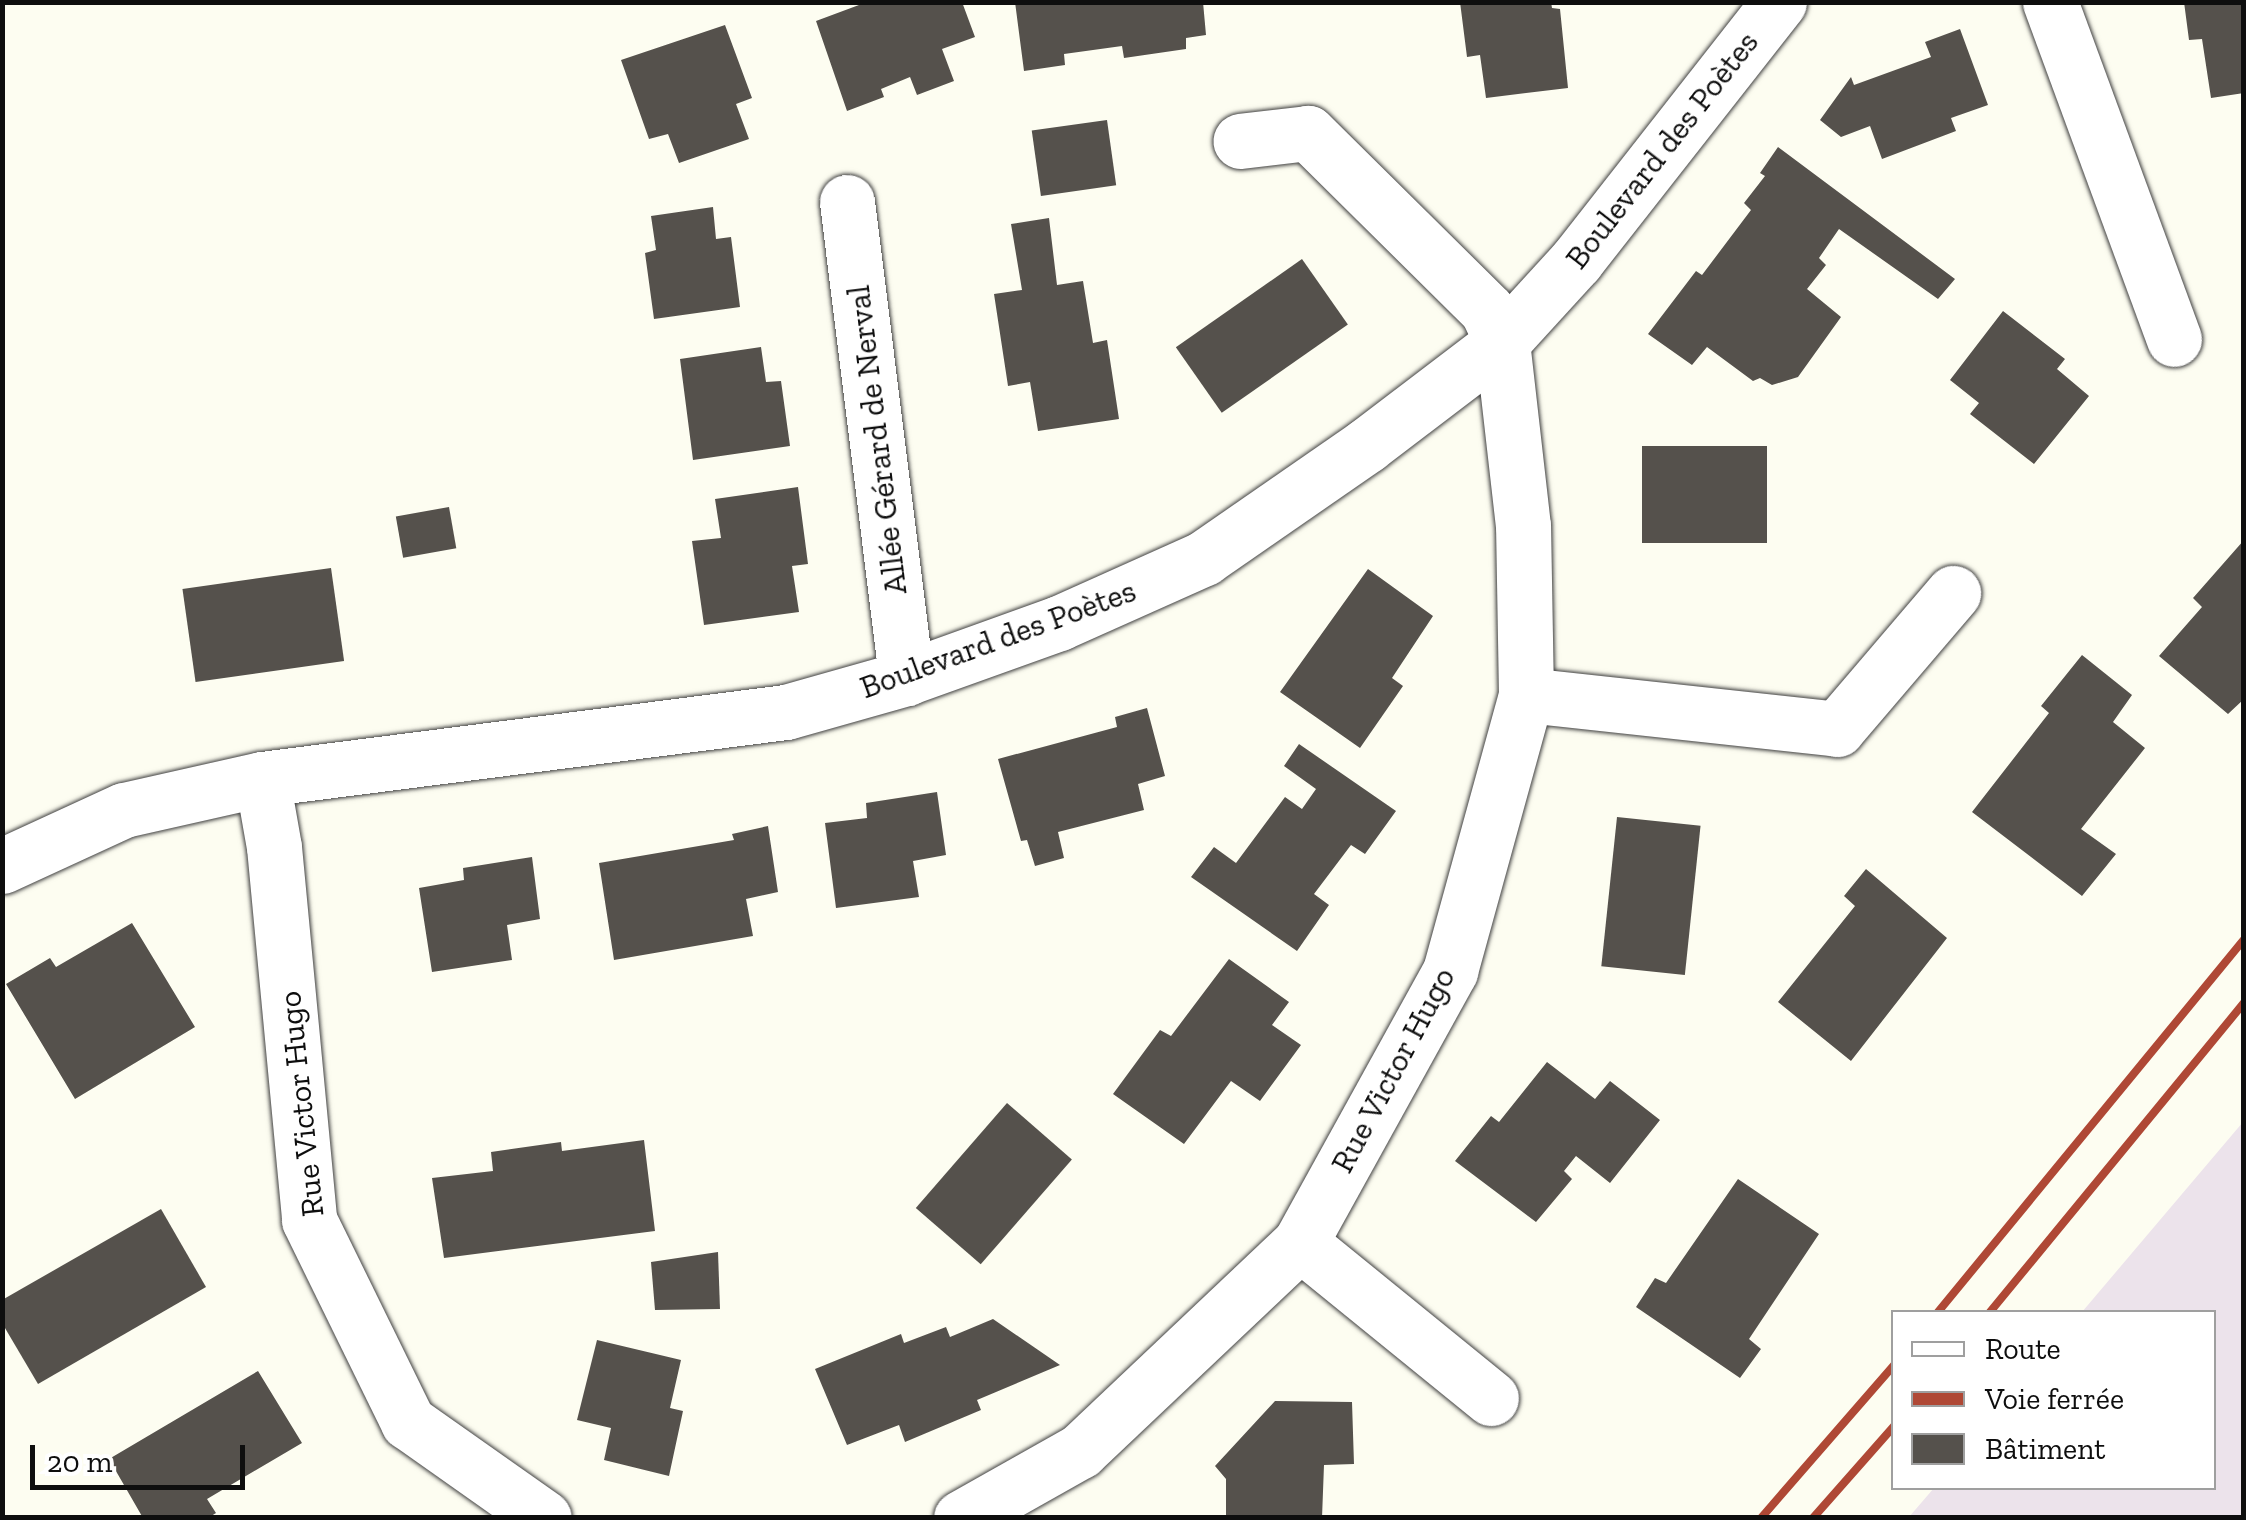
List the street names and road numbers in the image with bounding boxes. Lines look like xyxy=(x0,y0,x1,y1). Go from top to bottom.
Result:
street label: Boulevard des Poètes xyxy=(1557,24,1767,276)
street label: Allée Gérard de Nerval xyxy=(839,283,915,597)
street label: Boulevard des Poètes xyxy=(855,571,1141,707)
street label: Rue Victor Hugo xyxy=(1322,960,1464,1180)
street label: Rue Victor Hugo xyxy=(270,988,332,1220)

